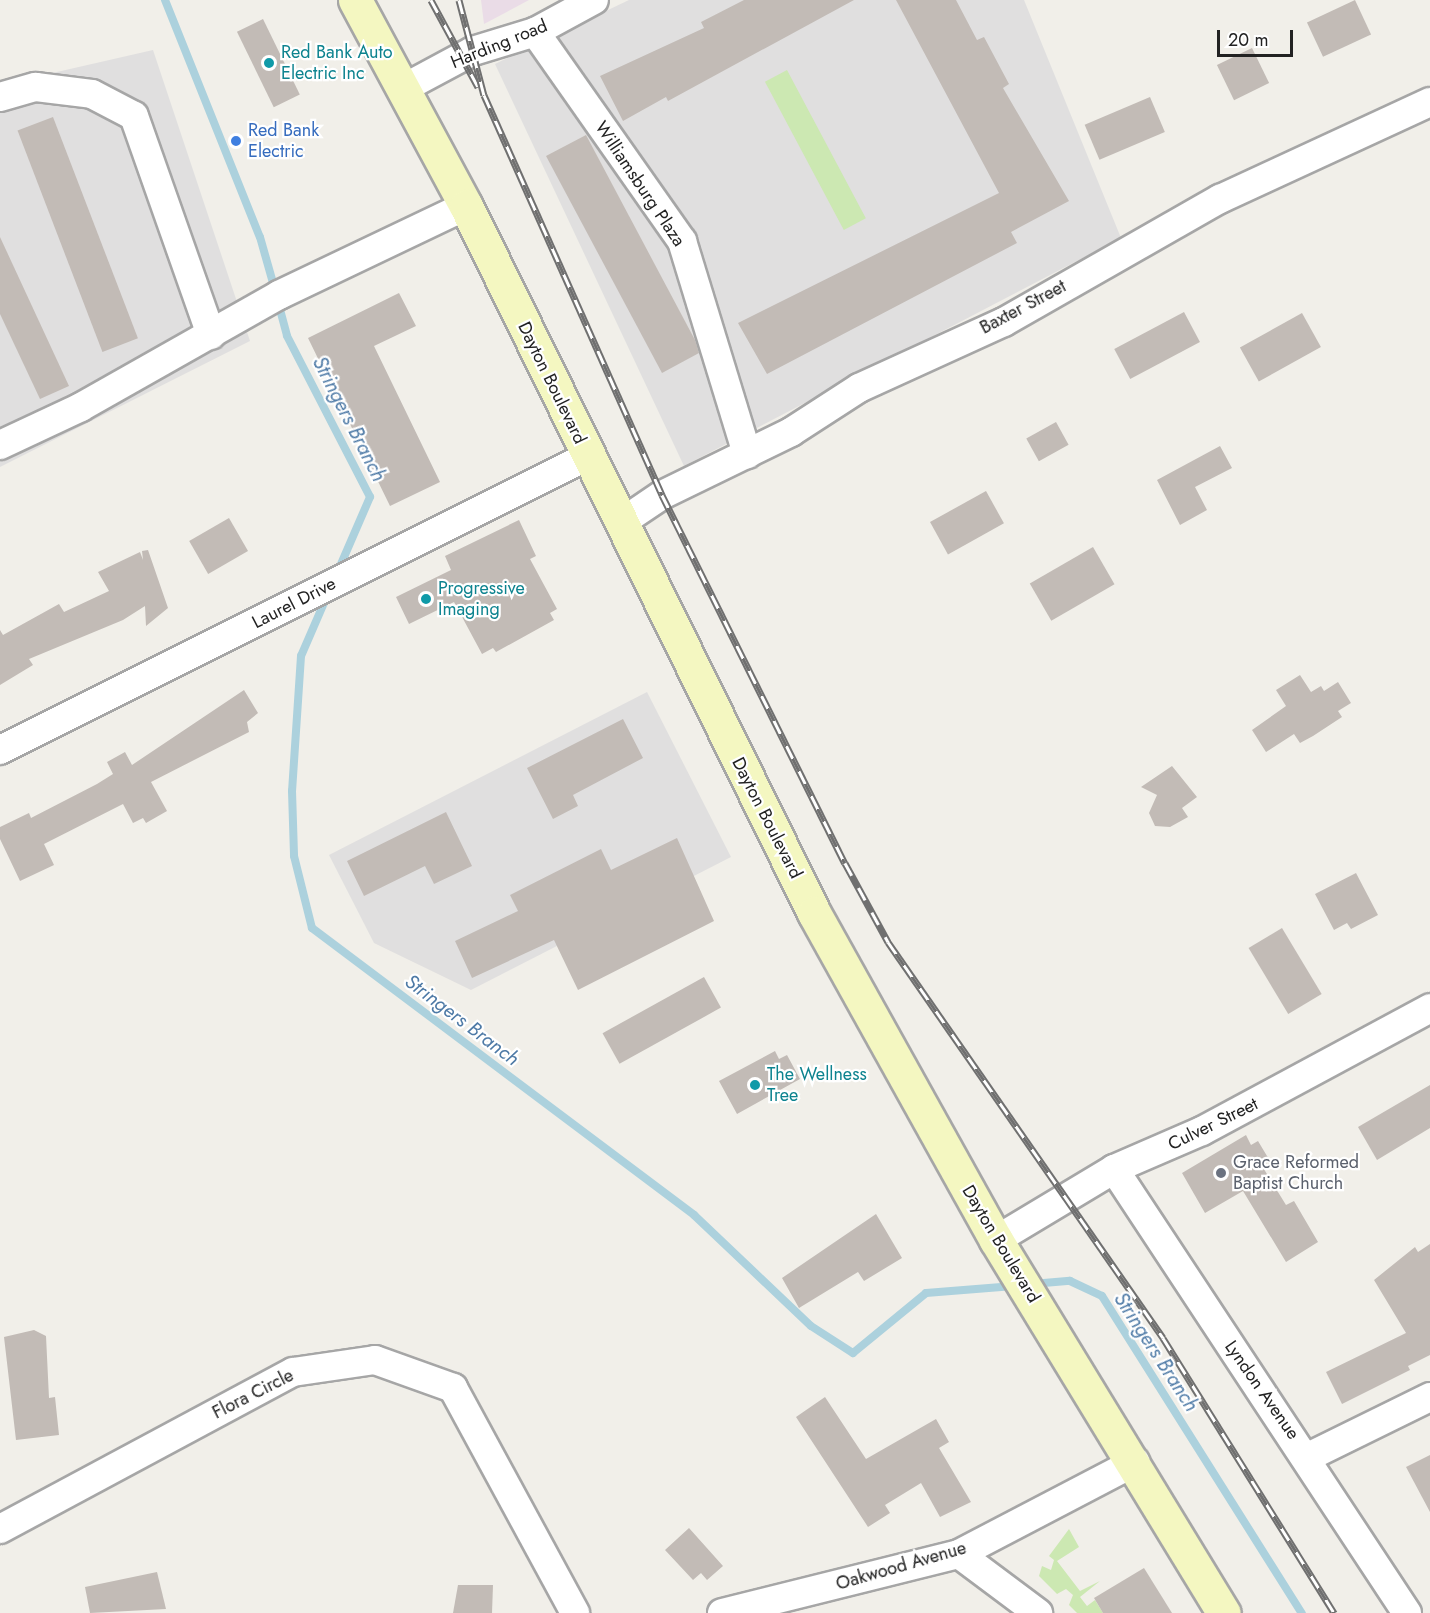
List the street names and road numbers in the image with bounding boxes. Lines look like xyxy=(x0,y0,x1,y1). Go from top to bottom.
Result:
street label: Harding road xyxy=(447,15,551,73)
street label: Williamsburg Plaza xyxy=(590,117,690,251)
street label: Baxter Street xyxy=(976,275,1070,339)
street label: Dayton Boulevard xyxy=(513,318,591,448)
street label: Laurel Drive xyxy=(249,573,339,633)
street label: Dayton Boulevard xyxy=(727,754,807,882)
street label: Culver Street xyxy=(1165,1093,1261,1155)
street label: Dayton Boulevard xyxy=(957,1181,1045,1307)
street label: Lyndon Avenue xyxy=(1220,1336,1304,1444)
street label: Flora Circle xyxy=(209,1364,297,1424)
street label: Oakwood Avenue xyxy=(833,1537,969,1595)

